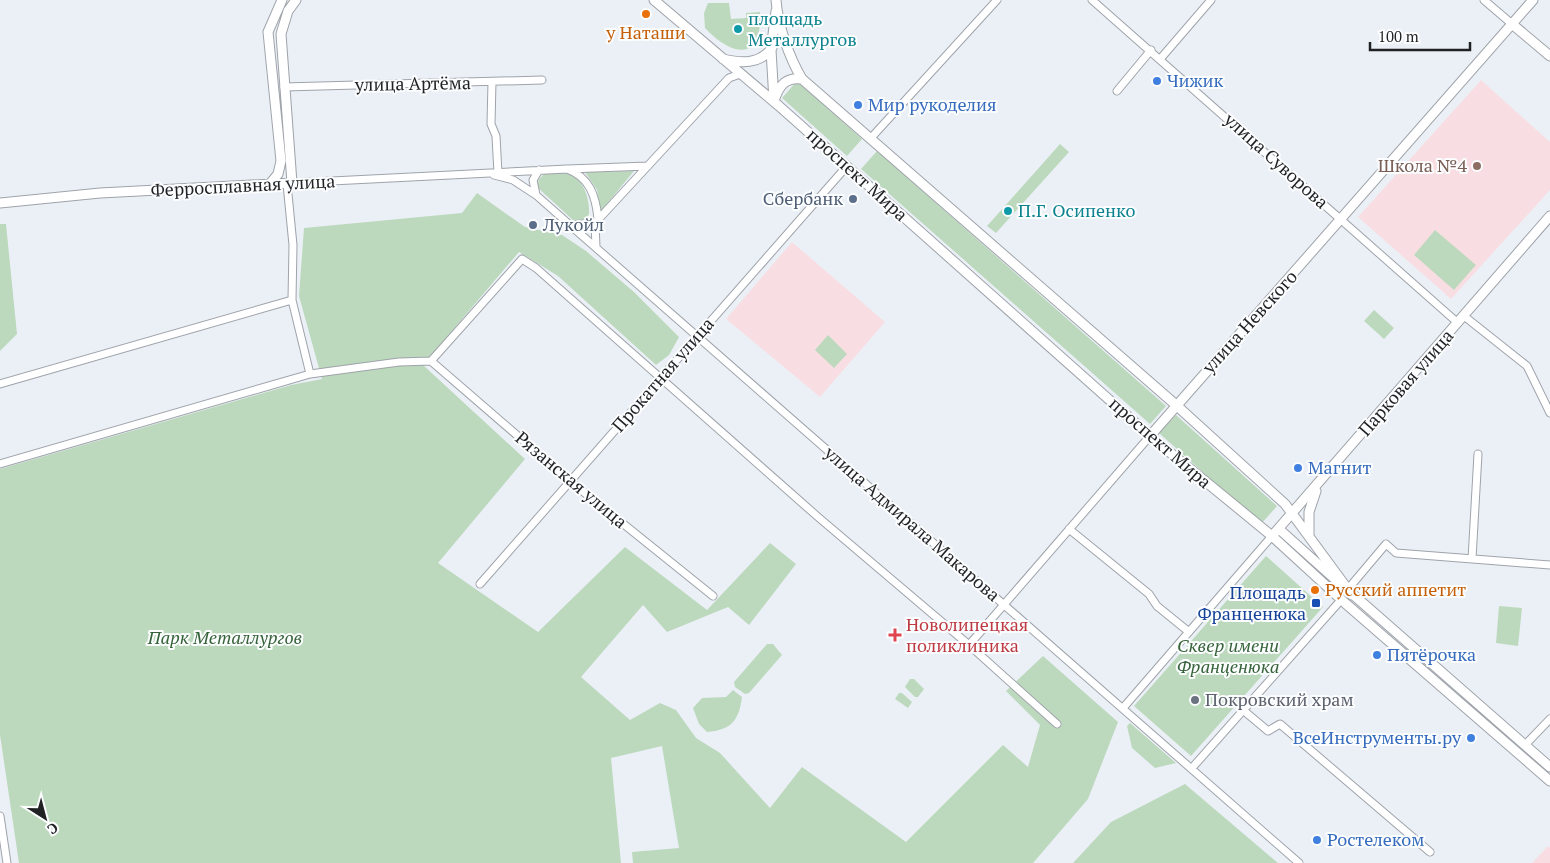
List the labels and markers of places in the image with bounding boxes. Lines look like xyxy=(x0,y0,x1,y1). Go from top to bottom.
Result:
place label: площадь Металлургов xyxy=(748,6,857,51)
marker: у Наташи xyxy=(640,8,652,20)
place label: у Наташи xyxy=(605,20,686,44)
marker: площадь Металлургов xyxy=(732,23,744,35)
place label: Чижик xyxy=(1167,68,1223,92)
marker: Чижик xyxy=(1151,75,1163,87)
place label: Мир рукоделия xyxy=(868,92,997,116)
marker: Мир рукоделия xyxy=(852,99,864,111)
place label: Школа №4 xyxy=(1378,153,1467,177)
marker: Школа №4 xyxy=(1471,160,1483,172)
place label: Сбербанк xyxy=(763,186,843,210)
marker: Сбербанк xyxy=(847,193,859,205)
place label: П.Г. Осипенко xyxy=(1018,198,1136,222)
marker: П.Г. Осипенко xyxy=(1002,205,1014,217)
place label: Лукойл xyxy=(542,212,604,236)
marker: Лукойл xyxy=(527,219,539,231)
place label: Магнит xyxy=(1308,455,1371,479)
marker: Магнит xyxy=(1292,462,1304,474)
place label: Русский аппетит xyxy=(1325,577,1466,601)
place label: Площадь Франценюка xyxy=(1197,580,1306,625)
marker: Русский аппетит xyxy=(1309,584,1321,596)
marker: Площадь Франценюка xyxy=(1310,597,1322,609)
place label: Новолипецкая поликлиника xyxy=(906,612,1028,657)
marker: Новолипецкая поликлиника xyxy=(888,628,902,642)
place label: Пятёрочка xyxy=(1387,642,1476,666)
marker: Пятёрочка xyxy=(1371,649,1383,661)
place label: Покровский храм xyxy=(1205,687,1354,711)
marker: Покровский храм xyxy=(1189,694,1201,706)
place label: ВсеИнструменты.ру xyxy=(1293,725,1462,749)
marker: ВсеИнструменты.ру xyxy=(1465,732,1477,744)
place label: Ростелеком xyxy=(1327,827,1424,851)
marker: Ростелеком xyxy=(1311,834,1323,846)

